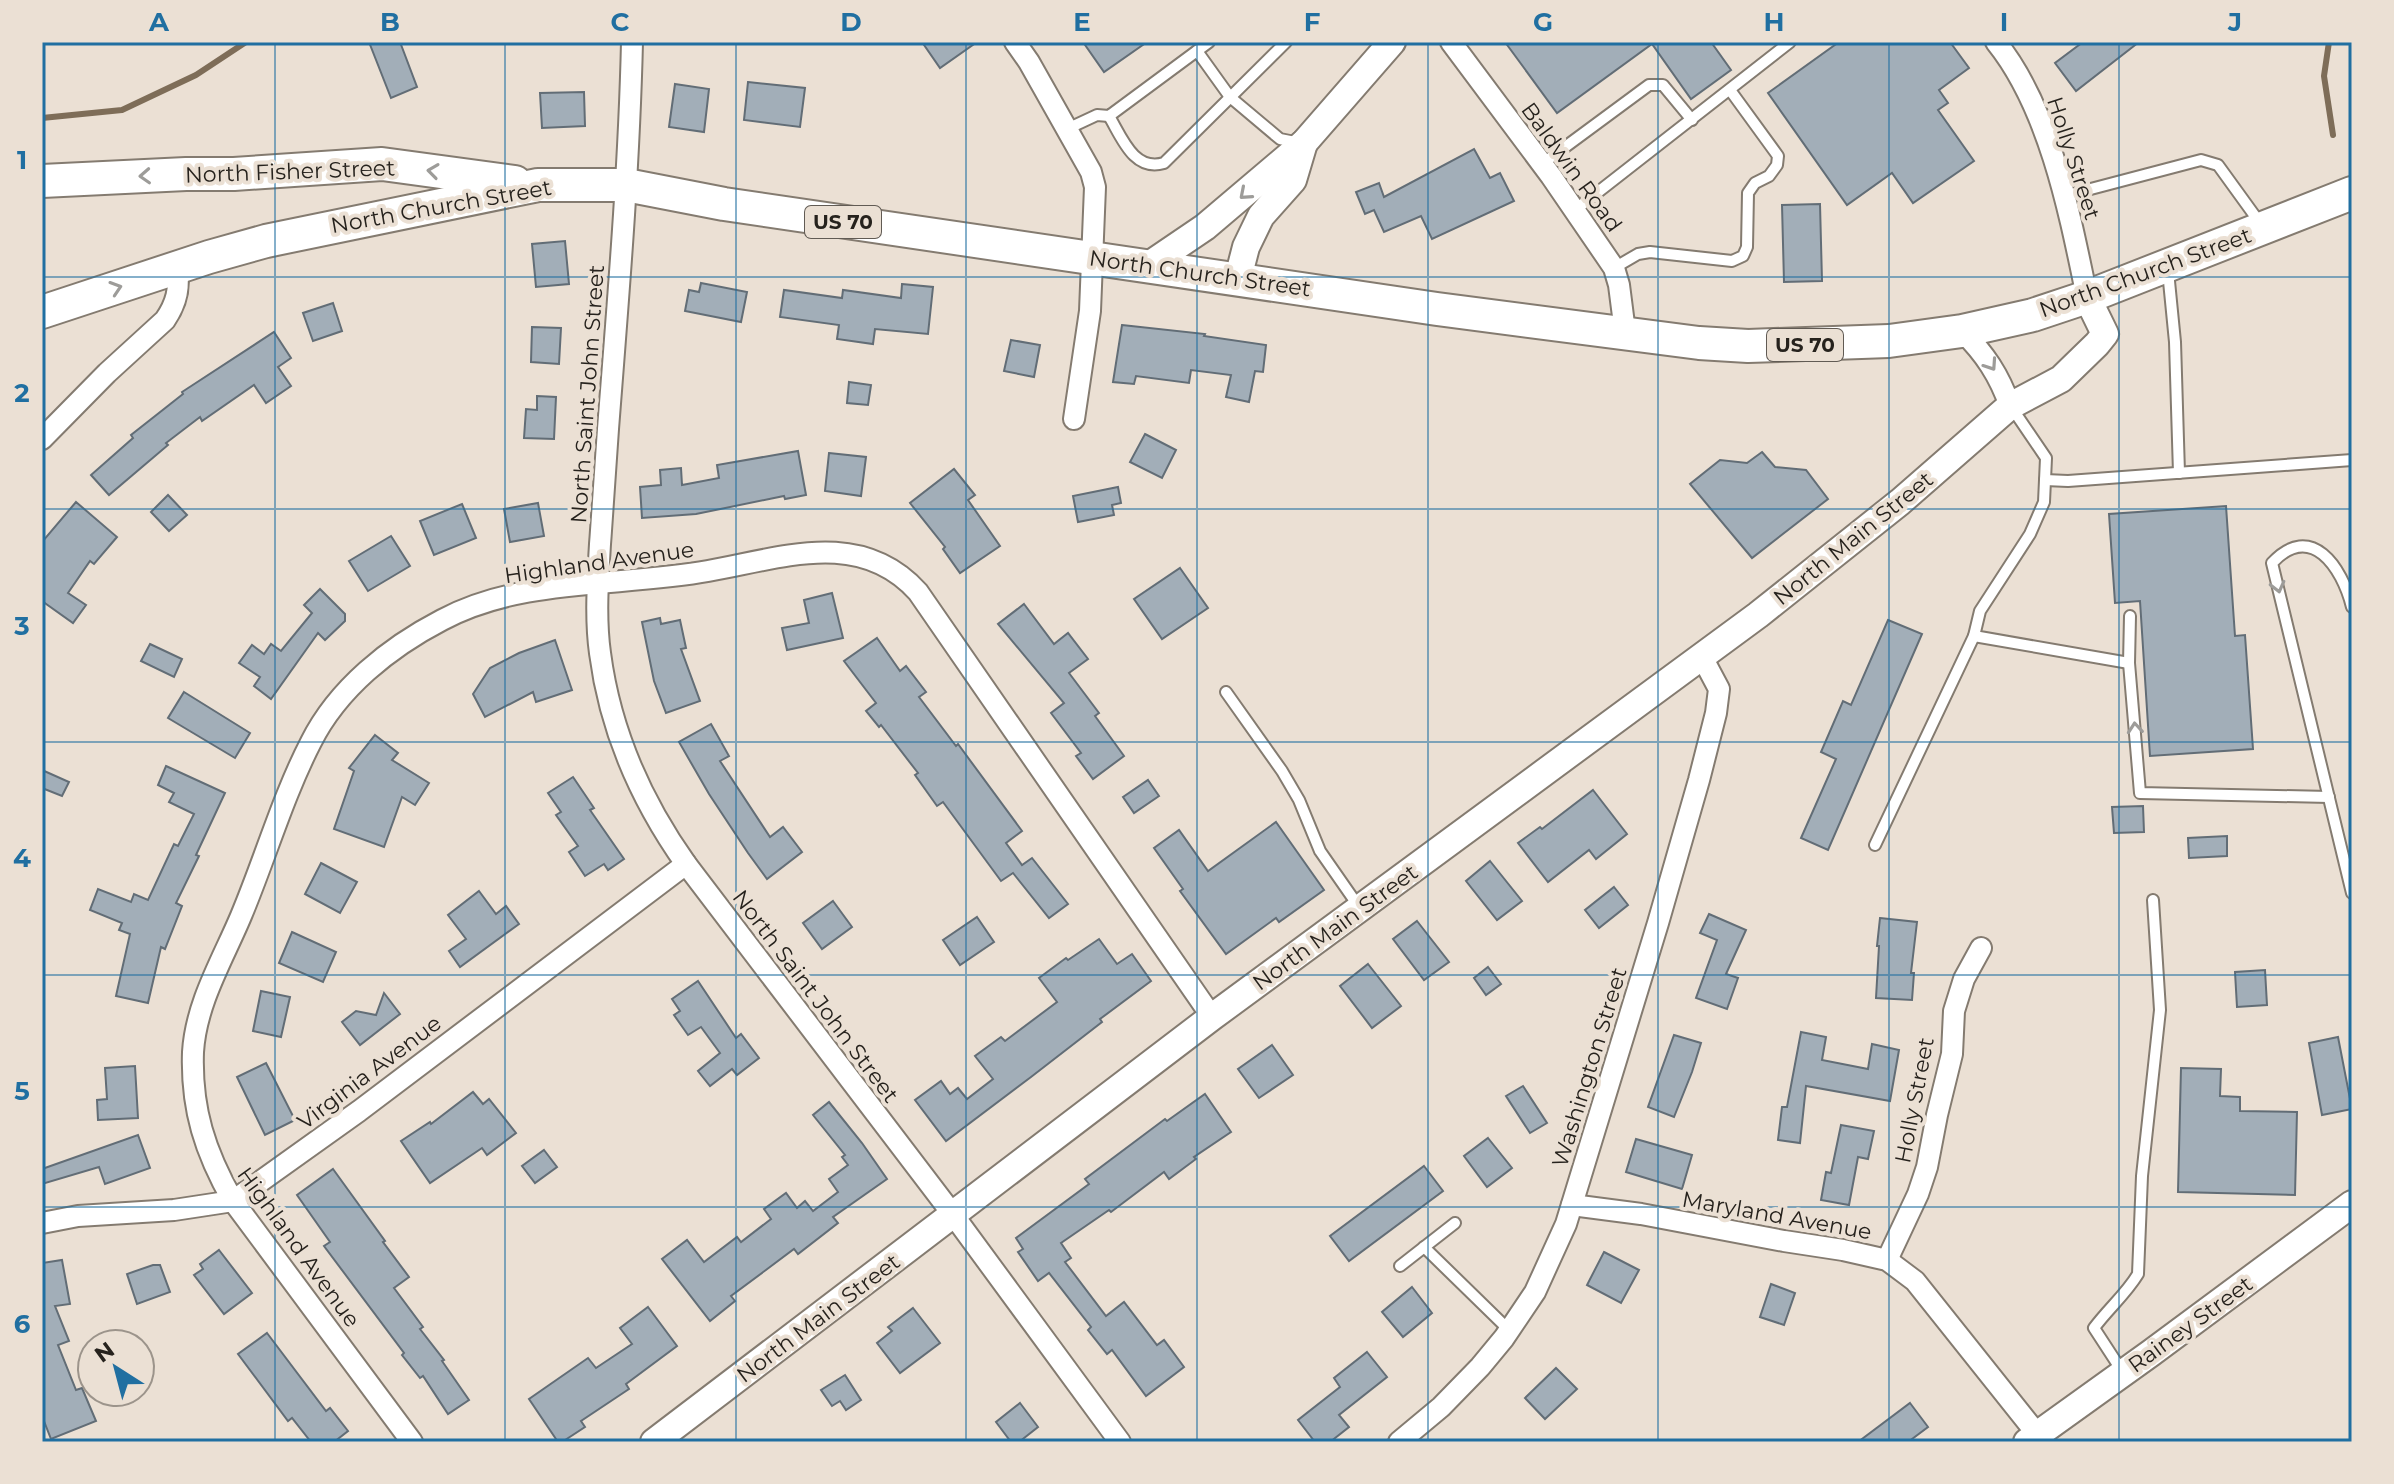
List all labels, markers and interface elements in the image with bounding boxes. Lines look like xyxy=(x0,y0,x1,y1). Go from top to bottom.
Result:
text: A xyxy=(148,6,170,38)
text: B xyxy=(380,6,400,38)
text: C xyxy=(611,6,630,38)
text: D xyxy=(840,6,862,38)
text: E xyxy=(1073,6,1091,38)
text: F xyxy=(1304,6,1320,38)
text: G xyxy=(1533,6,1553,38)
text: H xyxy=(1763,6,1785,38)
text: I xyxy=(2000,6,2008,38)
text: J xyxy=(2227,6,2242,38)
street label: Holly Street xyxy=(2041,93,2106,223)
street label: Baldwin Road xyxy=(1515,97,1628,237)
text: 1 xyxy=(17,144,27,176)
street label: North Fisher Street xyxy=(184,154,396,189)
one-way arrow xyxy=(426,162,439,179)
one-way arrow xyxy=(138,167,151,184)
street label: North Church Street xyxy=(329,174,554,239)
one-way arrow xyxy=(1239,184,1254,199)
road number: US 70 xyxy=(805,206,881,238)
street label: North Church Street xyxy=(2036,222,2255,323)
street label: North Church Street xyxy=(1087,245,1313,302)
street label: North Saint John Street xyxy=(565,264,610,524)
one-way arrow xyxy=(108,281,122,297)
road number: US 70 xyxy=(1767,329,1843,361)
one-way arrow xyxy=(1981,356,1996,371)
text: 2 xyxy=(14,377,30,409)
street label: North Main Street xyxy=(1768,466,1939,611)
street label: Highland Avenue xyxy=(503,536,696,589)
one-way arrow xyxy=(2269,580,2286,594)
text: 3 xyxy=(13,610,30,642)
one-way arrow xyxy=(2127,721,2144,734)
text: 4 xyxy=(13,842,31,874)
street label: North Main Street xyxy=(1247,858,1423,996)
street label: North Saint John Street xyxy=(727,885,904,1108)
street label: Washington Street xyxy=(1546,964,1633,1170)
street label: Virginia Avenue xyxy=(292,1010,447,1135)
street label: Holly Street xyxy=(1889,1035,1940,1165)
text: 5 xyxy=(14,1075,30,1107)
street label: Highland Avenue xyxy=(231,1162,366,1333)
street label: Maryland Avenue xyxy=(1680,1186,1874,1245)
street label: North Main Street xyxy=(731,1248,905,1389)
street label: Rainey Street xyxy=(2123,1270,2258,1379)
text: 6 xyxy=(14,1308,31,1340)
north arrow xyxy=(76,1328,156,1408)
text: N xyxy=(89,1336,120,1368)

